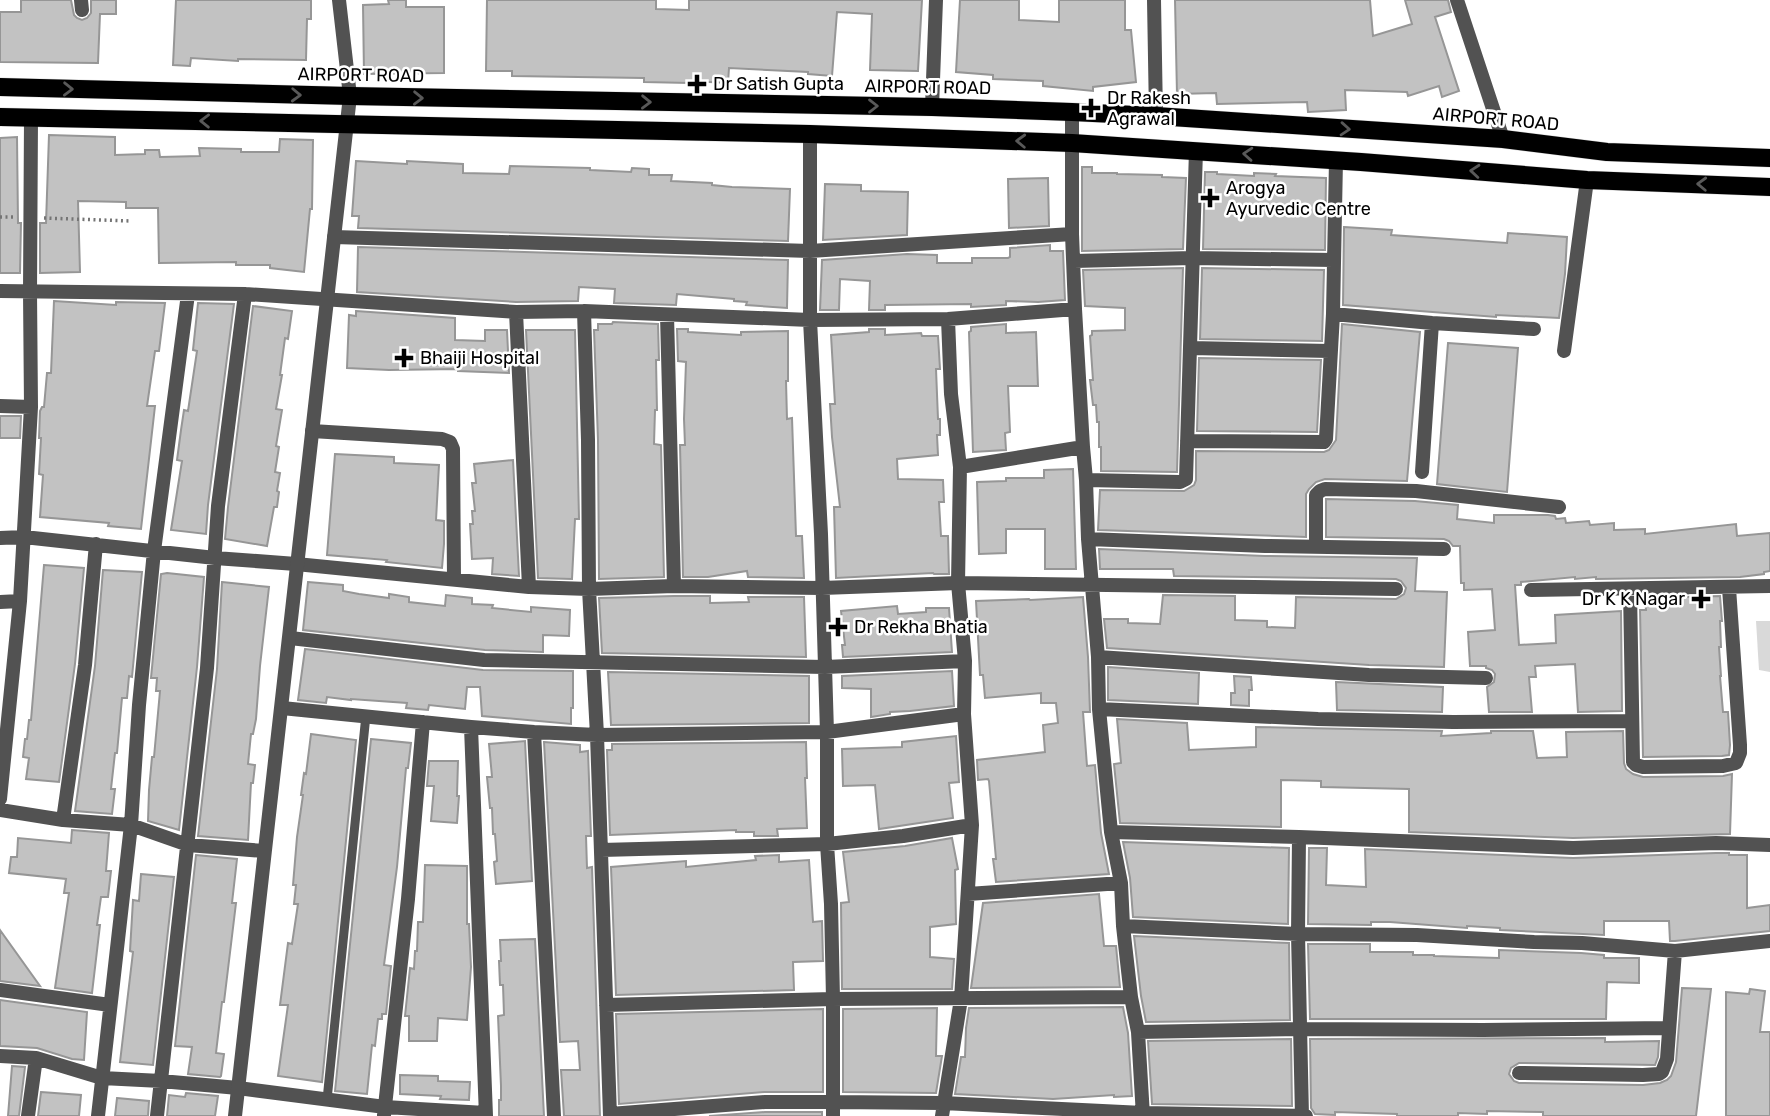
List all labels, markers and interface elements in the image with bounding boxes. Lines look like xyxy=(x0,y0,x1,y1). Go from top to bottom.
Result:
street label: AIRPORT ROAD xyxy=(297,63,425,87)
place label: Dr Satish Gupta xyxy=(713,73,844,95)
marker: Dr Satish Gupta xyxy=(687,74,707,94)
street label: AIRPORT ROAD xyxy=(864,75,992,99)
one-way arrow xyxy=(63,81,74,96)
one-way arrow xyxy=(290,87,301,102)
place label: Dr Rakesh Agrawal xyxy=(1107,87,1191,130)
one-way arrow xyxy=(413,90,424,105)
one-way arrow xyxy=(641,94,652,110)
one-way arrow xyxy=(869,98,879,114)
marker: Dr Rakesh Agrawal xyxy=(1081,98,1101,118)
street label: AIRPORT ROAD xyxy=(1432,103,1560,135)
one-way arrow xyxy=(200,114,211,129)
one-way arrow xyxy=(1340,121,1351,136)
one-way arrow xyxy=(1015,134,1026,149)
one-way arrow xyxy=(1242,147,1253,162)
one-way arrow xyxy=(1469,164,1480,179)
place label: Arogya Ayurvedic Centre xyxy=(1226,177,1371,220)
one-way arrow xyxy=(1696,177,1707,192)
marker: Arogya Ayurvedic Centre xyxy=(1200,188,1220,208)
place label: Bhaiji Hospital xyxy=(420,347,539,369)
marker: Bhaiji Hospital xyxy=(394,348,414,368)
place label: Dr K K Nagar xyxy=(1582,588,1685,610)
marker: Dr K K Nagar xyxy=(1691,589,1711,609)
place label: Dr Rekha Bhatia xyxy=(854,616,988,638)
marker: Dr Rekha Bhatia xyxy=(828,617,848,637)

